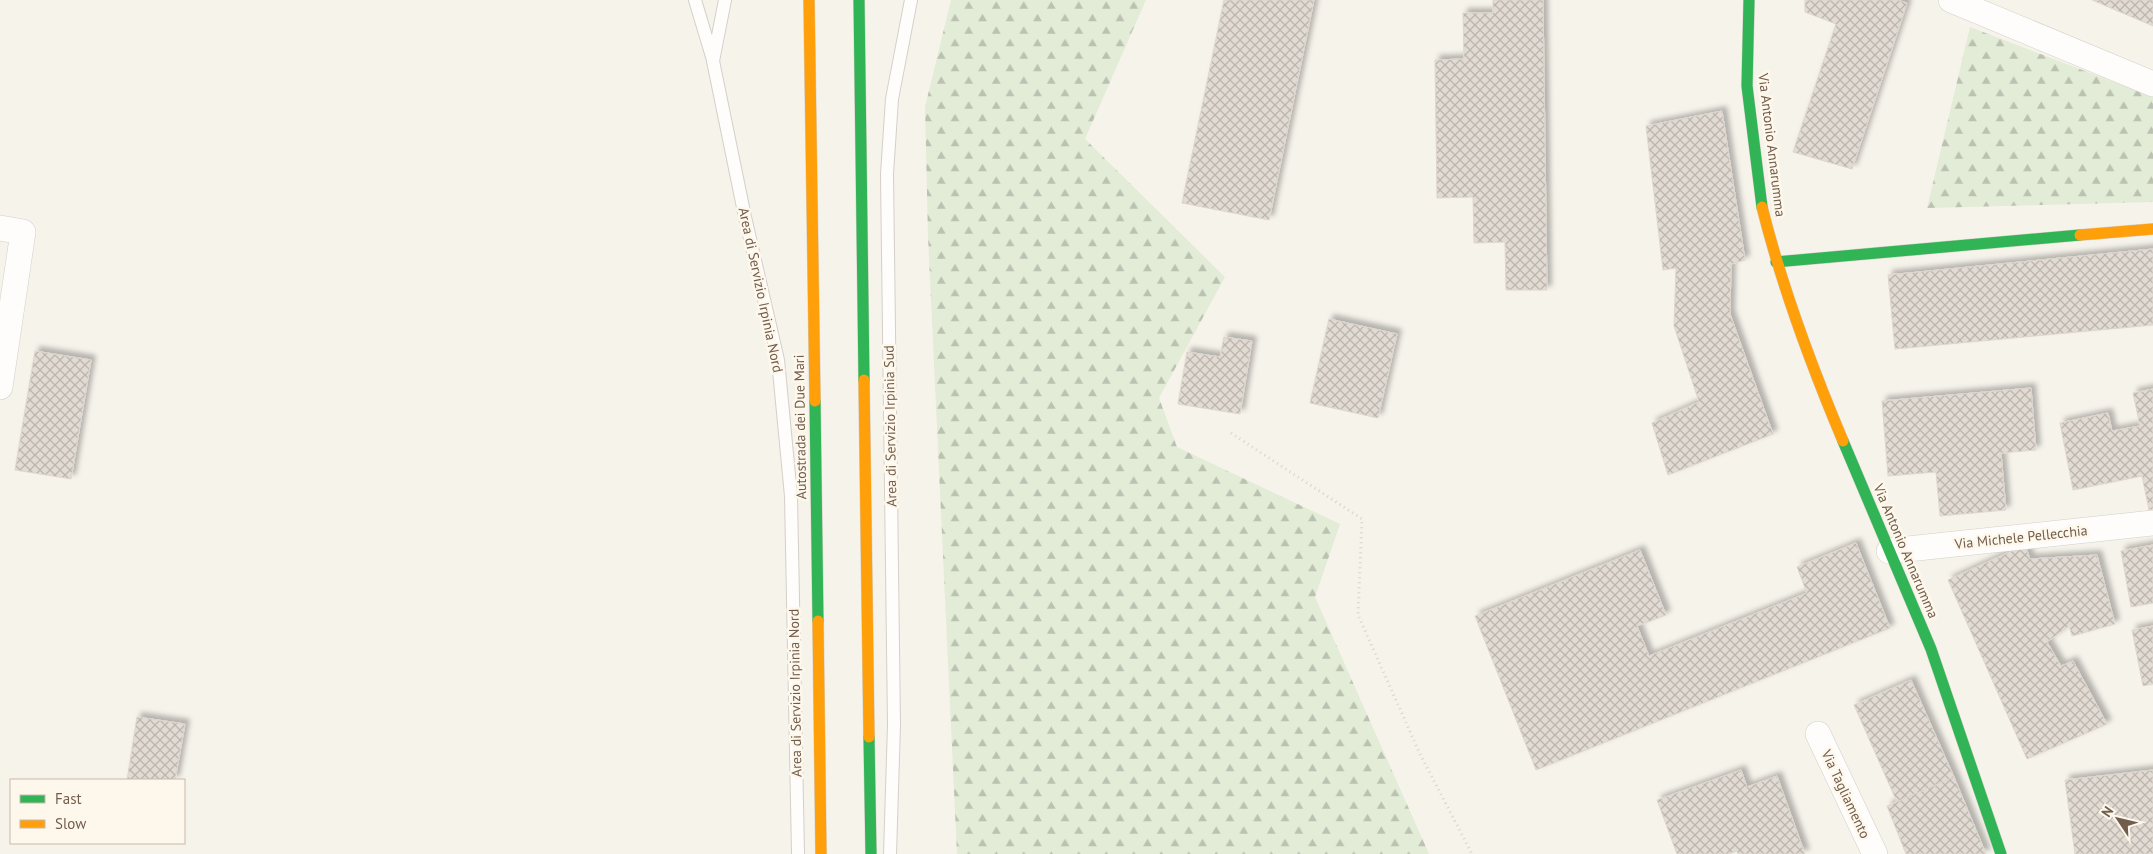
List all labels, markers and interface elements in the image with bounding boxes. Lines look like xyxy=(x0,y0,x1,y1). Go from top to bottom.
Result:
street label: Via Antonio Annarumma xyxy=(1754,71,1790,218)
street label: Area di Servizio Irpinia Nord xyxy=(735,206,787,374)
street label: Area di Servizio Irpinia Sud xyxy=(880,345,900,507)
street label: Autostrada dei Due Mari xyxy=(790,355,810,499)
street label: Via Antonio Annarumma xyxy=(1869,480,1943,621)
street label: Via Michele Pellecchia xyxy=(1953,521,2088,553)
street label: Area di Servizio Irpinia Nord xyxy=(785,609,805,777)
street label: Via Tagliamento xyxy=(1817,746,1874,841)
legend xyxy=(10,779,185,844)
text: Fast xyxy=(55,789,82,808)
north arrow xyxy=(2093,794,2143,844)
text: N xyxy=(2097,803,2117,820)
text: Slow xyxy=(55,814,86,833)

